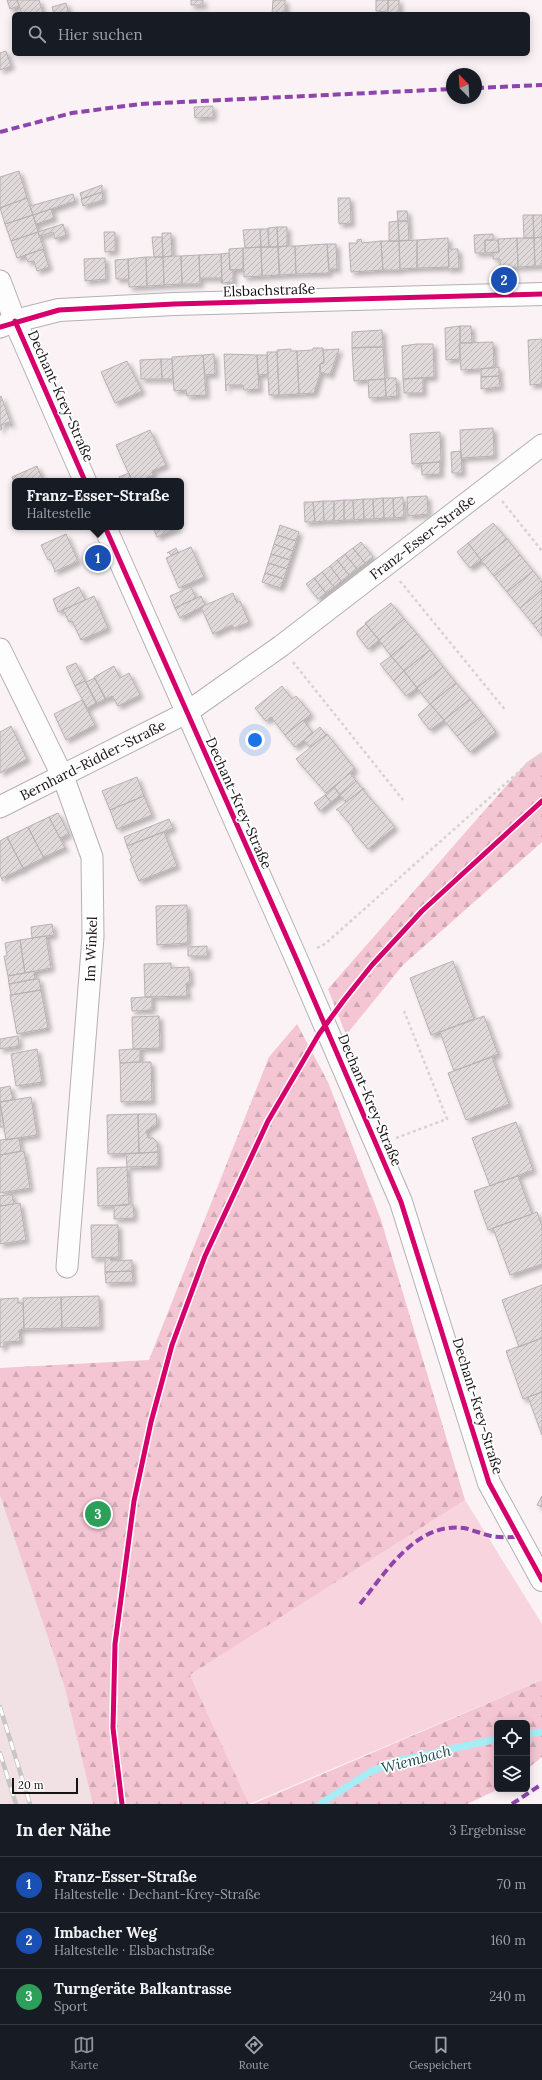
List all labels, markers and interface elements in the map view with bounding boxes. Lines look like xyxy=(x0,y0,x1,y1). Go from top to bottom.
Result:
search box xyxy=(12,12,530,56)
icon: search xyxy=(26,23,48,45)
text: Hier suchen xyxy=(58,25,142,44)
north arrow xyxy=(446,68,482,104)
pin: 2 xyxy=(491,265,517,295)
street label: Elsbachstraße xyxy=(223,279,316,301)
street label: Dechant-Krey-Straße xyxy=(24,327,98,465)
popup xyxy=(12,478,184,530)
text: Franz-Esser-Straße xyxy=(27,486,169,505)
street label: Franz-Esser-Straße xyxy=(366,491,479,583)
text: Haltestelle xyxy=(27,505,91,522)
pin: 1 xyxy=(85,543,111,573)
street label: Bernhard-Ridder-Straße xyxy=(17,716,169,804)
your location xyxy=(245,730,265,750)
street label: Dechant-Krey-Straße xyxy=(202,734,276,872)
street label: Im Winkel xyxy=(81,916,101,982)
street label: Dechant-Krey-Straße xyxy=(334,1031,406,1169)
street label: Dechant-Krey-Straße xyxy=(449,1335,508,1477)
pin: 3 xyxy=(85,1499,111,1529)
map controls xyxy=(494,1720,530,1792)
button: locate xyxy=(494,1720,530,1756)
water label: Wiembach xyxy=(379,1740,453,1777)
button: layers xyxy=(494,1756,530,1792)
scale bar xyxy=(12,1776,78,1795)
text: 20 m xyxy=(18,1778,43,1792)
text: In der Nähe xyxy=(16,1819,111,1841)
text: 3 Ergebnisse xyxy=(449,1822,526,1839)
text: Franz-Esser-Straße xyxy=(54,1867,197,1886)
text: 1 xyxy=(26,1876,32,1893)
text: 70 m xyxy=(497,1876,526,1893)
text: Haltestelle · Dechant-Krey-Straße xyxy=(54,1886,261,1903)
text: Imbacher Weg xyxy=(54,1923,157,1942)
text: 2 xyxy=(26,1932,32,1949)
text: 160 m xyxy=(491,1932,526,1949)
text: Haltestelle · Elsbachstraße xyxy=(54,1942,214,1959)
text: Turngeräte Balkantrasse xyxy=(54,1979,232,1998)
text: 3 xyxy=(25,1988,33,2005)
text: 240 m xyxy=(489,1988,526,2005)
text: Sport xyxy=(54,1998,87,2015)
tab: Karte xyxy=(70,2034,98,2072)
tab: Route xyxy=(239,2034,269,2072)
tab: Gespeichert xyxy=(409,2034,472,2072)

